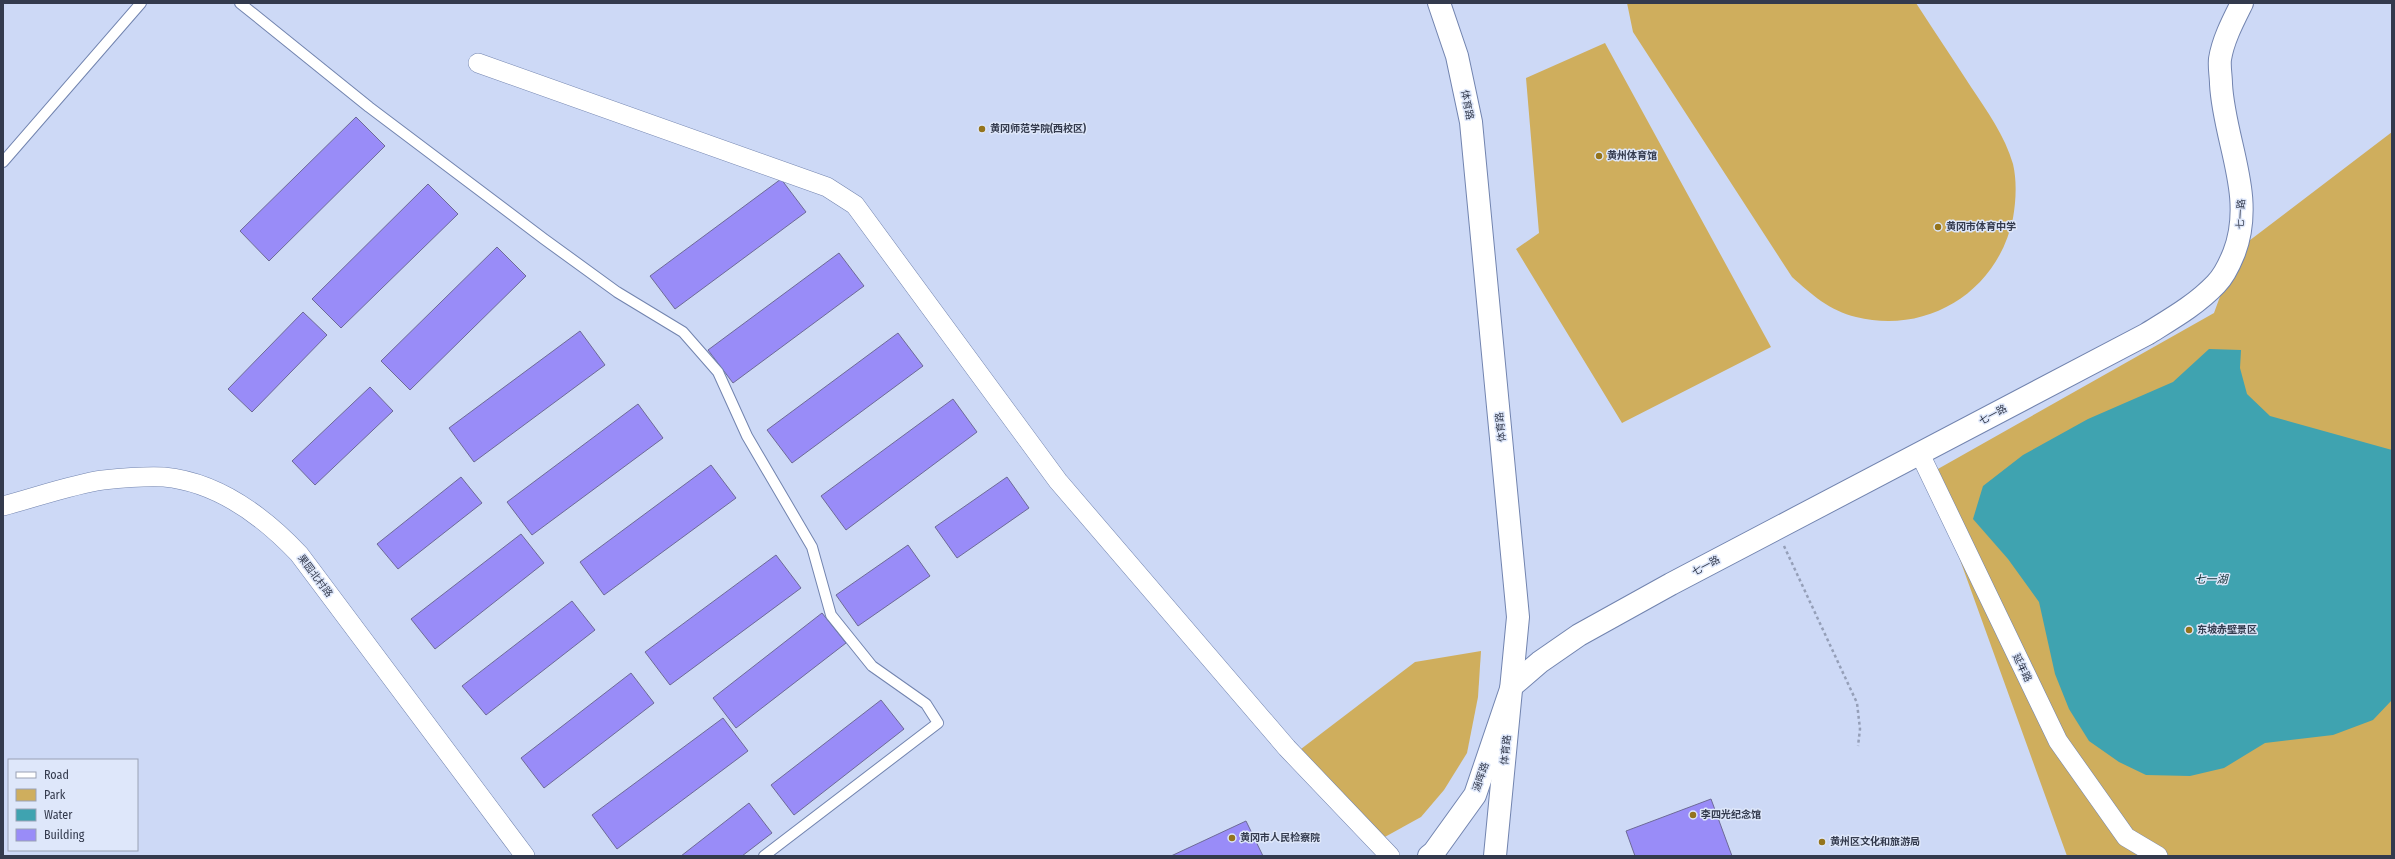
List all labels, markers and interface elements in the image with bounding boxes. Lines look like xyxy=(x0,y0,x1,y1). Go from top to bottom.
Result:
street label: 体育路 xyxy=(1458,89,1476,121)
place label: 黄冈师范学院(西校区) xyxy=(990,122,1086,135)
marker: 黄冈师范学院(西校区) xyxy=(977,124,987,134)
place label: 黄州体育馆 xyxy=(1607,149,1657,162)
marker: 黄州体育馆 xyxy=(1594,151,1604,161)
street label: 七一路 xyxy=(2234,199,2248,229)
place label: 黄冈市体育中学 xyxy=(1946,221,2016,233)
marker: 黄冈市体育中学 xyxy=(1933,222,1943,232)
street label: 七一路 xyxy=(1977,403,2009,427)
street label: 体育路 xyxy=(1493,411,1509,443)
street label: 果园北村路 xyxy=(295,552,335,600)
street label: 七一路 xyxy=(1690,554,1722,578)
water label: 七一湖 xyxy=(2195,573,2229,586)
place label: 东坡赤壁景区 xyxy=(2197,624,2257,636)
marker: 东坡赤壁景区 xyxy=(2184,625,2194,635)
street label: 延年路 xyxy=(2010,652,2034,684)
street label: 体育路 xyxy=(1498,734,1514,766)
legend xyxy=(8,759,138,851)
street label: 涵晖路 xyxy=(1470,761,1492,793)
text: Road xyxy=(44,768,69,782)
text: Park xyxy=(44,788,66,802)
text: Water xyxy=(44,808,73,822)
place label: 李四光纪念馆 xyxy=(1701,809,1761,821)
marker: 李四光纪念馆 xyxy=(1688,810,1698,820)
text: Building xyxy=(44,828,85,842)
place label: 黄冈市人民检察院 xyxy=(1240,831,1320,844)
marker: 黄冈市人民检察院 xyxy=(1227,833,1237,843)
place label: 黄州区文化和旅游局 xyxy=(1830,835,1920,848)
marker: 黄州区文化和旅游局 xyxy=(1817,837,1827,847)

